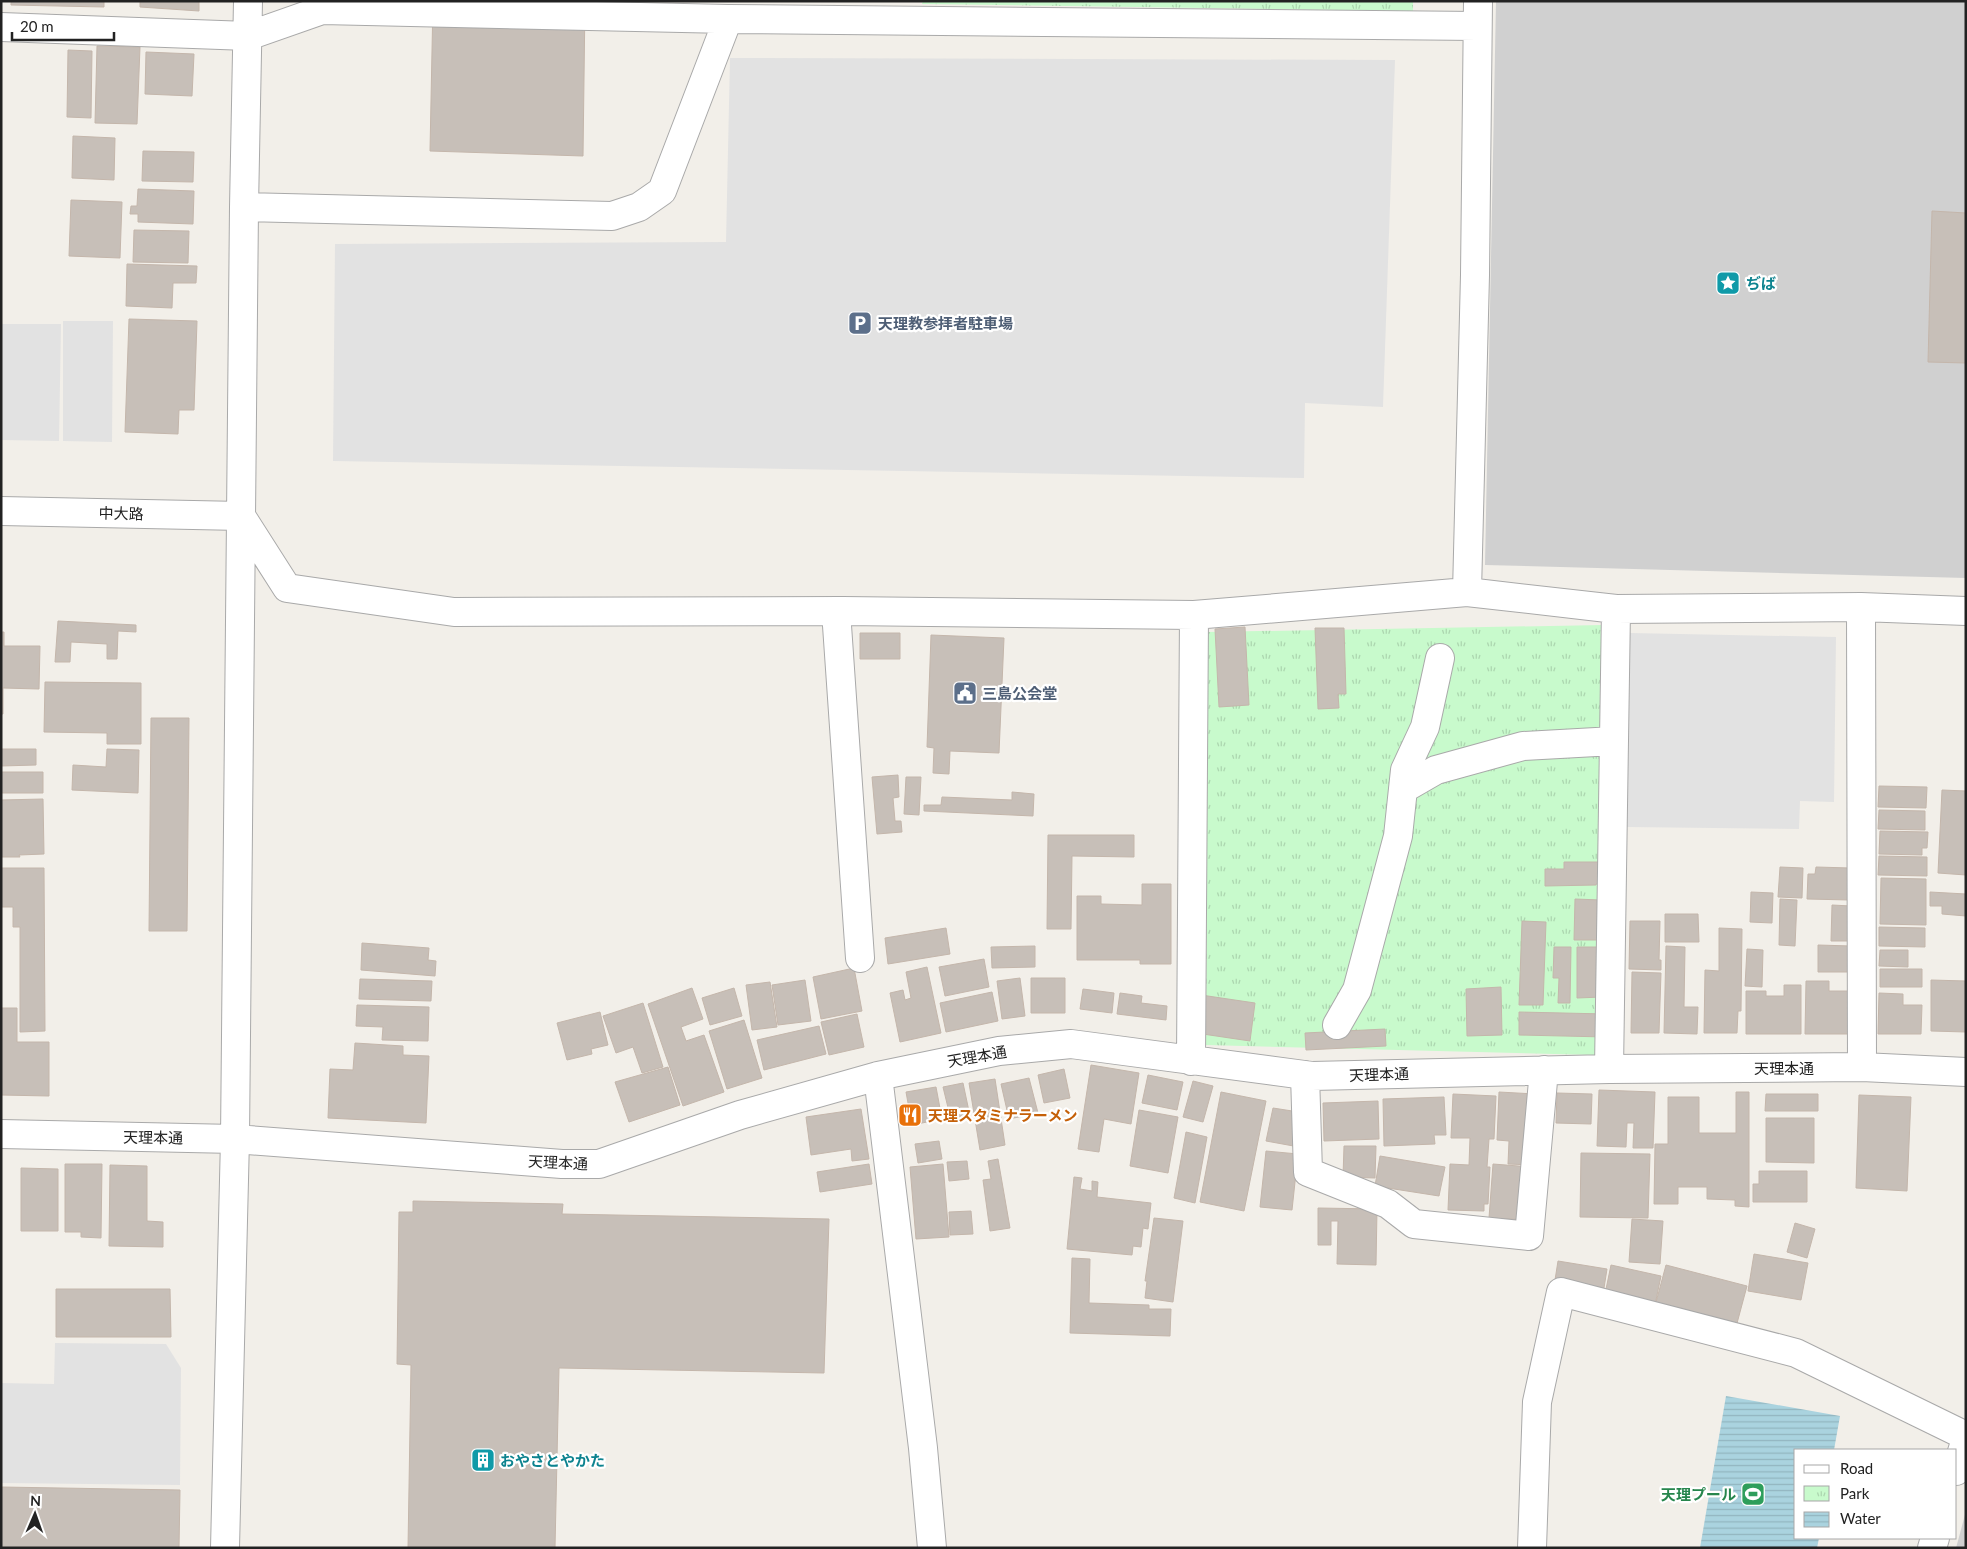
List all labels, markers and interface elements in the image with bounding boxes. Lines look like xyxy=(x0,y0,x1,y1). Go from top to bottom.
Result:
scale bar xyxy=(12,10,115,42)
text: 20 m xyxy=(20,17,54,35)
place icon: ぢば xyxy=(1715,270,1741,296)
place label: ぢば xyxy=(1746,274,1776,292)
parking icon: 天理教参拝者駐車場 xyxy=(847,310,873,336)
place label: 天理教参拝者駐車場 xyxy=(878,314,1013,332)
street label: 中大路 xyxy=(98,504,144,522)
public building icon: 三島公会堂 xyxy=(952,680,978,706)
place label: 三島公会堂 xyxy=(982,684,1057,702)
street label: 天理本通 xyxy=(946,1042,1008,1070)
street label: 天理本通 xyxy=(1754,1059,1814,1077)
street label: 天理本通 xyxy=(1349,1064,1409,1084)
restaurant icon: 天理スタミナラーメン xyxy=(897,1102,923,1128)
place label: 天理スタミナラーメン xyxy=(928,1106,1077,1124)
street label: 天理本通 xyxy=(123,1127,183,1147)
street label: 天理本通 xyxy=(528,1151,588,1173)
building icon: おやさとやかた xyxy=(470,1447,496,1473)
legend xyxy=(1794,1449,1957,1539)
place label: おやさとやかた xyxy=(500,1451,605,1469)
text: Road xyxy=(1840,1459,1873,1477)
sports icon: 天理プール xyxy=(1740,1481,1766,1507)
text: Park xyxy=(1840,1484,1870,1502)
place label: 天理プール xyxy=(1661,1485,1736,1503)
north arrow xyxy=(10,1489,60,1539)
text: N xyxy=(30,1492,41,1509)
text: Water xyxy=(1840,1509,1881,1527)

